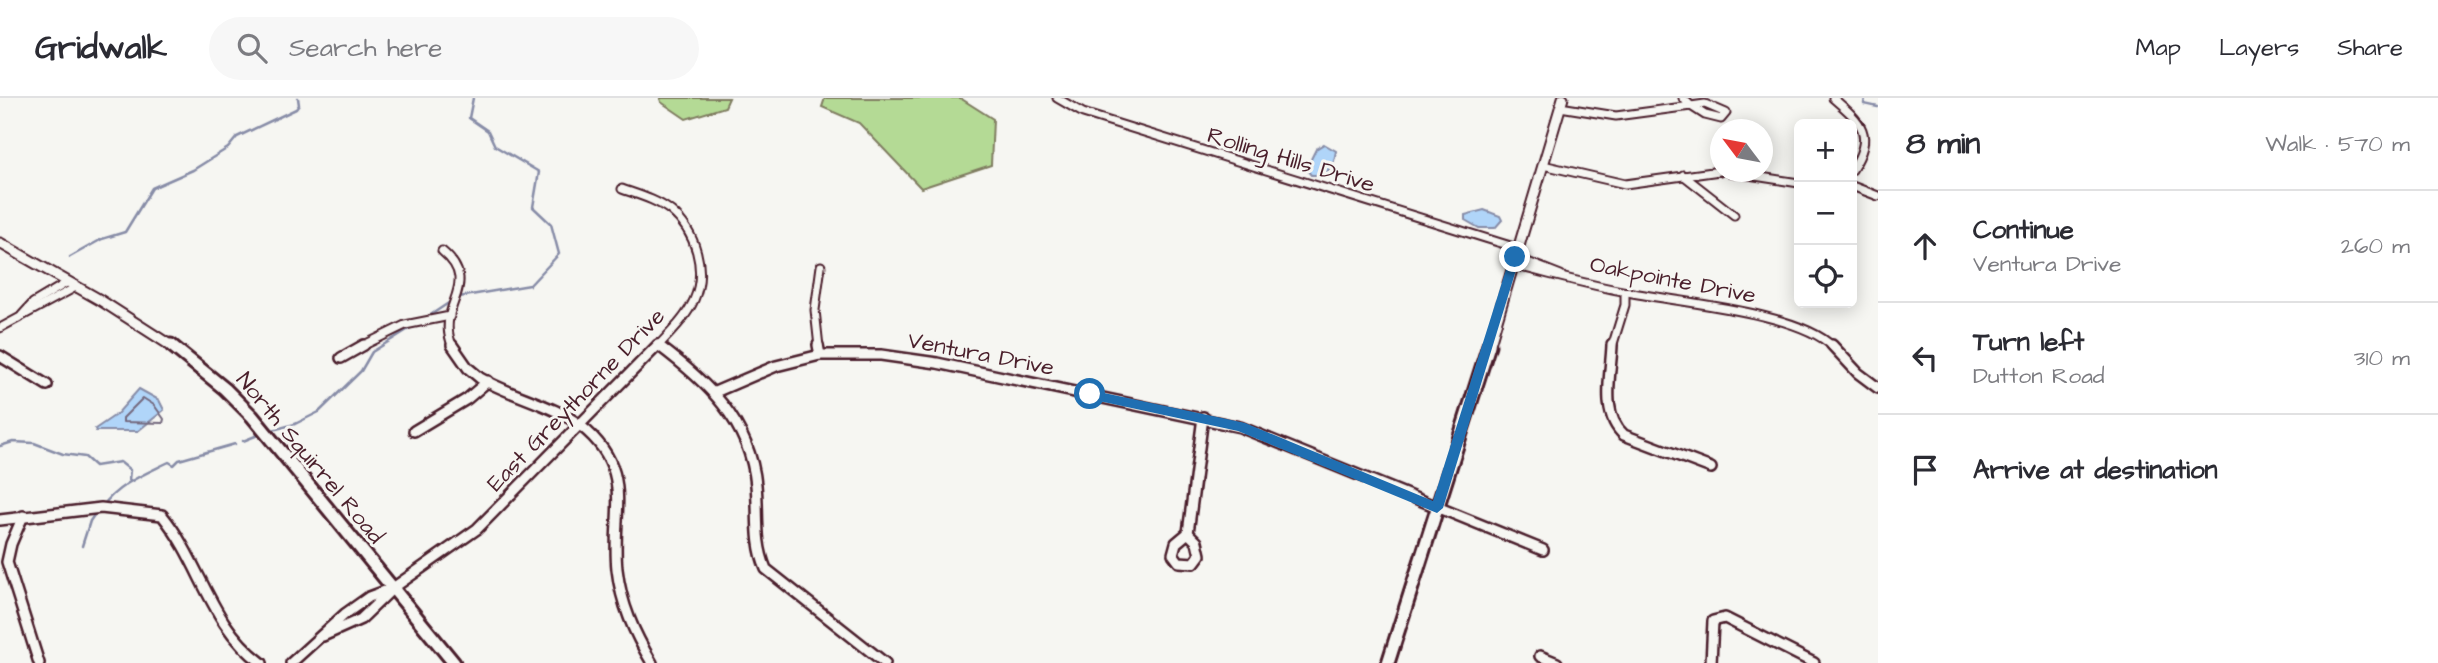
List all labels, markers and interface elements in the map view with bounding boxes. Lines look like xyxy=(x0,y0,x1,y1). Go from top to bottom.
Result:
search box xyxy=(209,17,699,80)
text: Gridwalk xyxy=(35,25,167,71)
icon: search xyxy=(233,29,271,67)
text: Search here xyxy=(289,30,442,66)
text: Map xyxy=(2136,31,2181,65)
text: Layers xyxy=(2219,31,2299,65)
text: Share xyxy=(2337,31,2403,65)
street label: Rolling Hills Drive xyxy=(1203,119,1379,202)
north arrow xyxy=(1710,119,1773,182)
map controls xyxy=(1794,119,1857,308)
button: + xyxy=(1794,119,1857,182)
text: 8 min xyxy=(1906,123,1980,165)
text: Walk · 570 m xyxy=(2265,128,2410,160)
button: − xyxy=(1794,182,1857,245)
text: Continue xyxy=(1973,212,2074,248)
icon: ahead xyxy=(1906,227,1944,265)
text: 260 m xyxy=(2341,230,2410,262)
route end xyxy=(1499,241,1530,272)
button: locate xyxy=(1794,245,1857,308)
street label: Oakpointe Drive xyxy=(1587,248,1759,312)
text: Ventura Drive xyxy=(1973,248,2121,280)
street label: East Greythorne Drive xyxy=(480,301,673,500)
street label: Ventura Drive xyxy=(905,324,1057,384)
text: Turn left xyxy=(1973,324,2084,360)
icon: left xyxy=(1906,339,1944,377)
text: 310 m xyxy=(2354,342,2410,374)
text: Dutton Road xyxy=(1973,360,2105,392)
street label: North Squirrel Road xyxy=(229,365,392,551)
route start xyxy=(1074,378,1105,409)
icon: arrive xyxy=(1906,451,1944,489)
text: Arrive at destination xyxy=(1973,452,2218,488)

